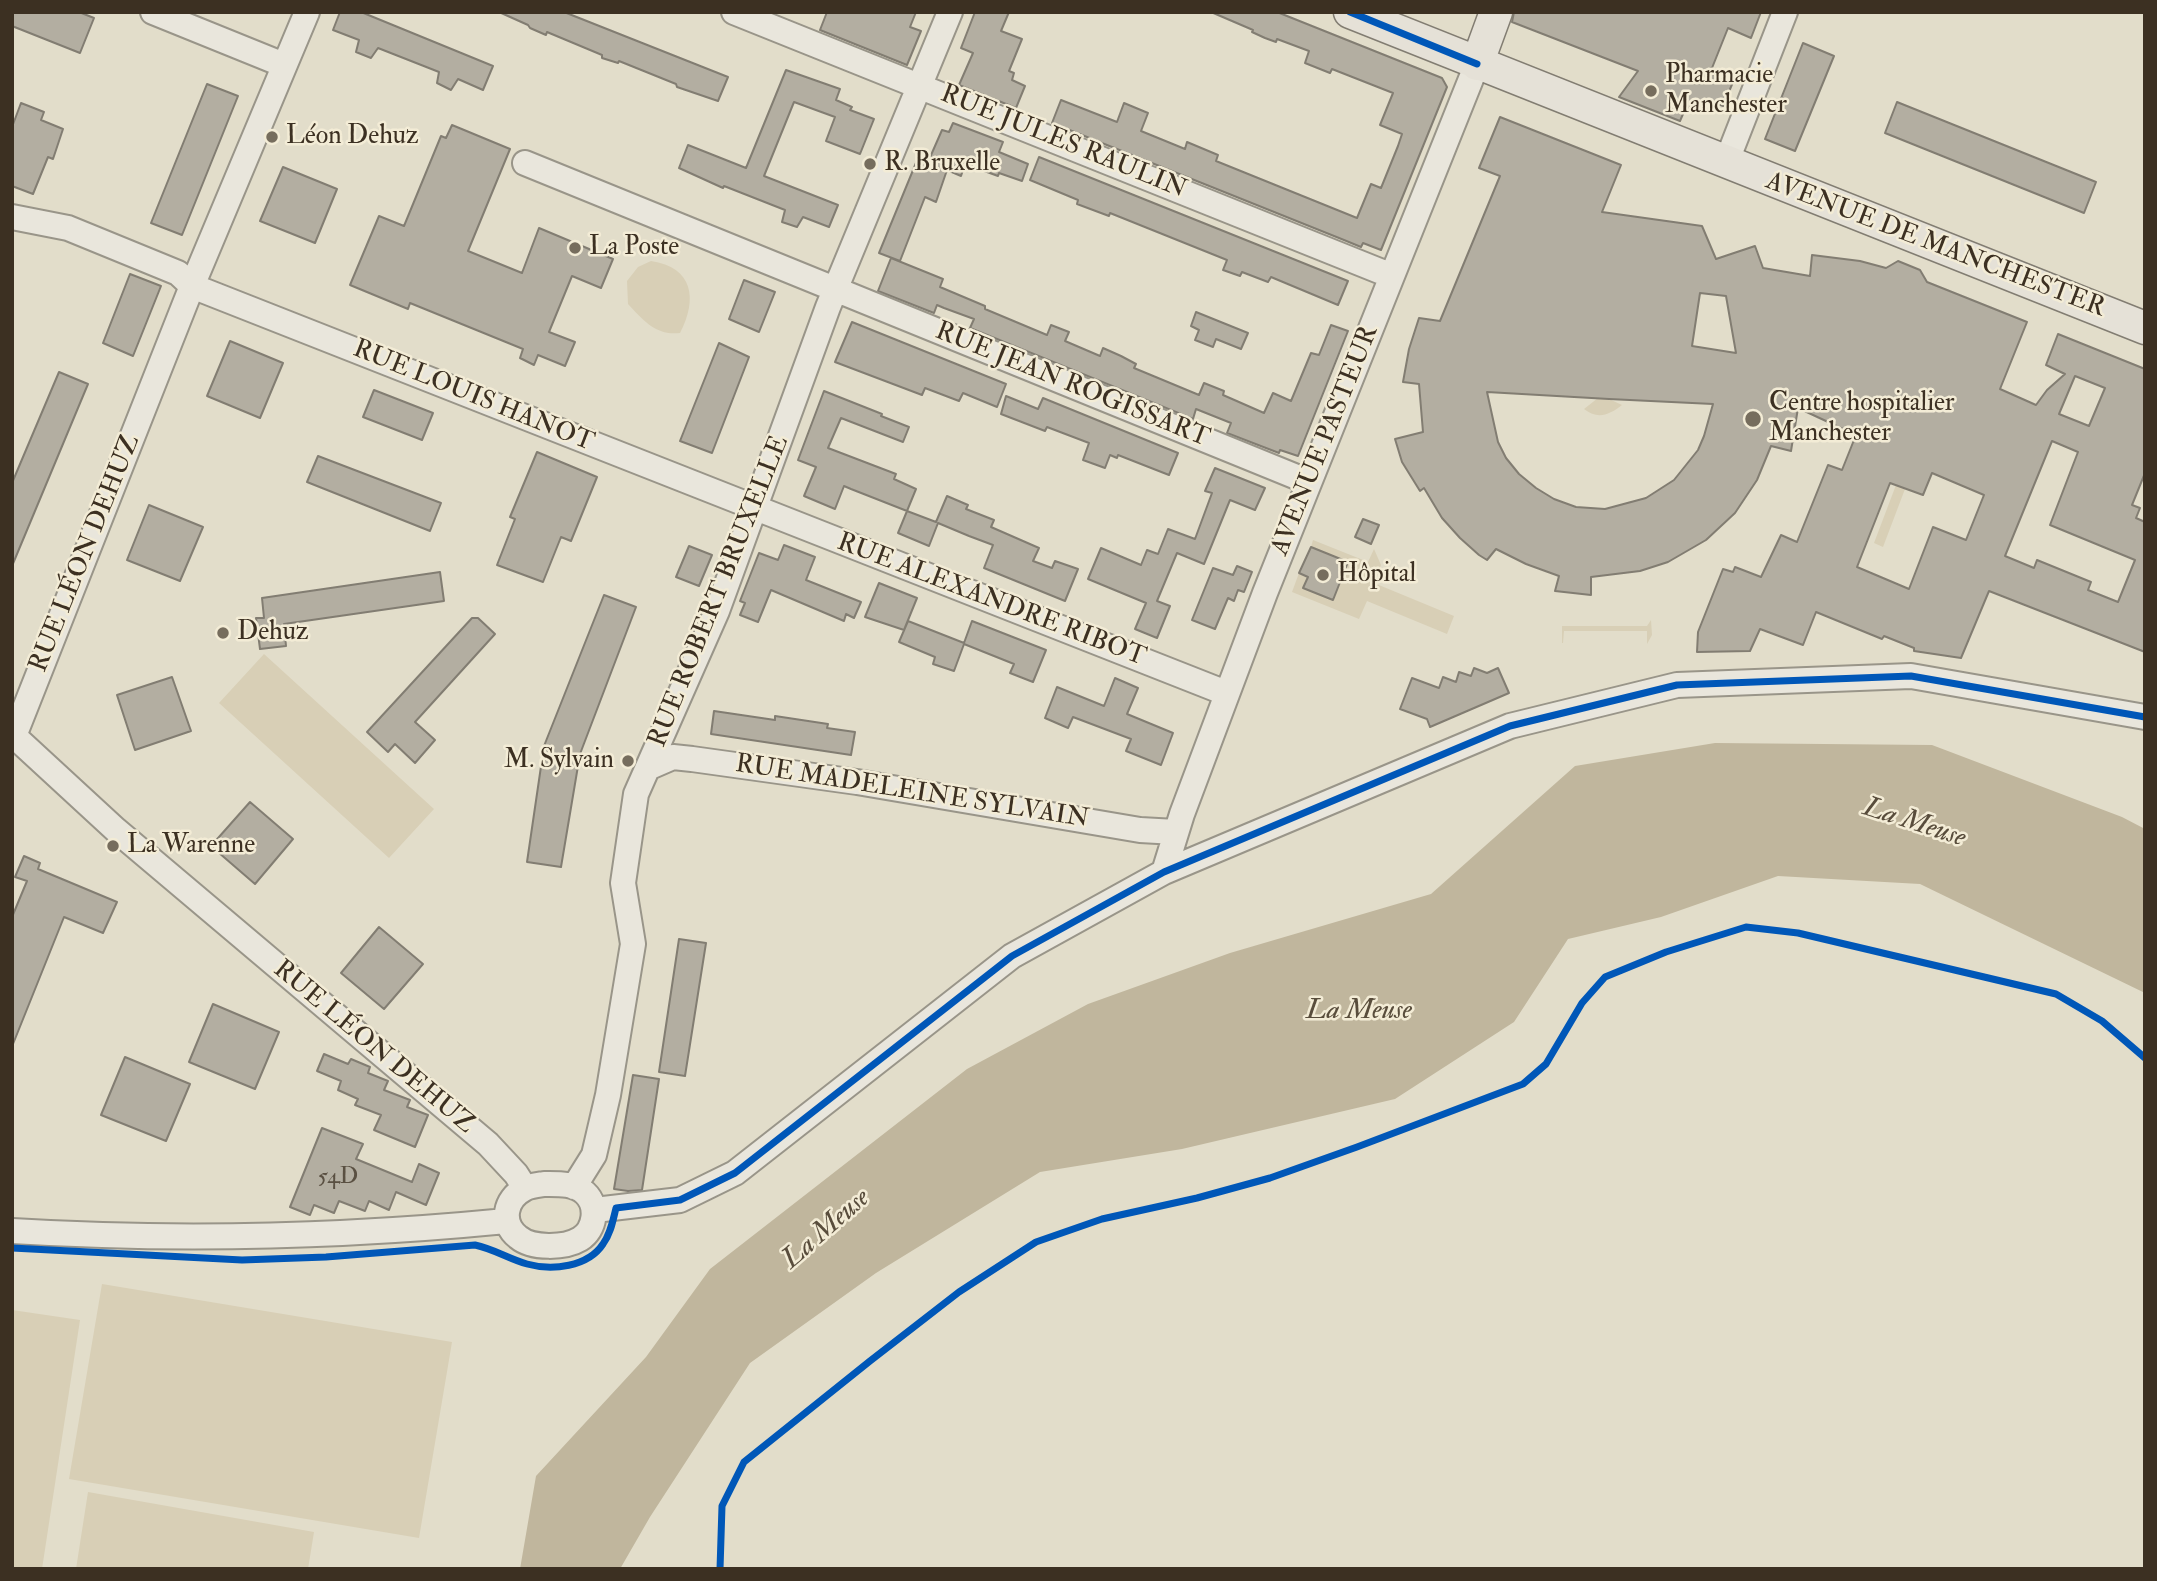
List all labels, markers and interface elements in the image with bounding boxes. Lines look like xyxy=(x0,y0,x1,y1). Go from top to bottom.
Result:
place label: Pharmacie Manchester xyxy=(1665,60,1787,122)
street label: RUE JULES RAULIN xyxy=(935,79,1191,207)
marker: Pharmacie Manchester xyxy=(1643,83,1659,99)
place label: Léon Dehuz xyxy=(286,121,419,153)
marker: Léon Dehuz xyxy=(264,129,280,145)
place label: R. Bruxelle xyxy=(884,148,1000,180)
marker: R. Bruxelle xyxy=(862,156,878,172)
street label: AVENUE DE MANCHESTER xyxy=(1761,167,2109,325)
place label: La Poste xyxy=(589,232,679,264)
marker: La Poste xyxy=(567,240,583,256)
street label: RUE JEAN ROGISSART xyxy=(930,317,1214,455)
street label: AVENUE PASTEUR xyxy=(1266,322,1386,560)
street label: RUE LOUIS HANOT xyxy=(348,334,598,460)
place label: Centre hospitalier Manchester xyxy=(1769,388,1955,450)
marker: Centre hospitalier Manchester xyxy=(1743,409,1763,429)
street label: RUE LÉON DEHUZ xyxy=(24,431,148,677)
street label: RUE ROBERT BRUXELLE xyxy=(643,432,797,752)
street label: RUE ALEXANDRE RIBOT xyxy=(832,528,1150,674)
place label: Hôpital xyxy=(1337,559,1416,591)
marker: Hôpital xyxy=(1315,567,1331,583)
place label: Dehuz xyxy=(237,617,309,649)
marker: Dehuz xyxy=(215,625,231,641)
place label: M. Sylvain xyxy=(504,745,614,777)
street label: RUE MADELEINE SYLVAIN xyxy=(733,750,1091,836)
marker: M. Sylvain xyxy=(620,753,636,769)
water label: La Meuse xyxy=(1859,792,1969,856)
place label: La Warenne xyxy=(127,830,255,862)
marker: La Warenne xyxy=(105,838,121,854)
street label: RUE LÉON DEHUZ xyxy=(266,955,480,1141)
water label: La Meuse xyxy=(1306,995,1412,1029)
house number: 54D xyxy=(318,1164,358,1192)
water label: La Meuse xyxy=(776,1183,878,1277)

